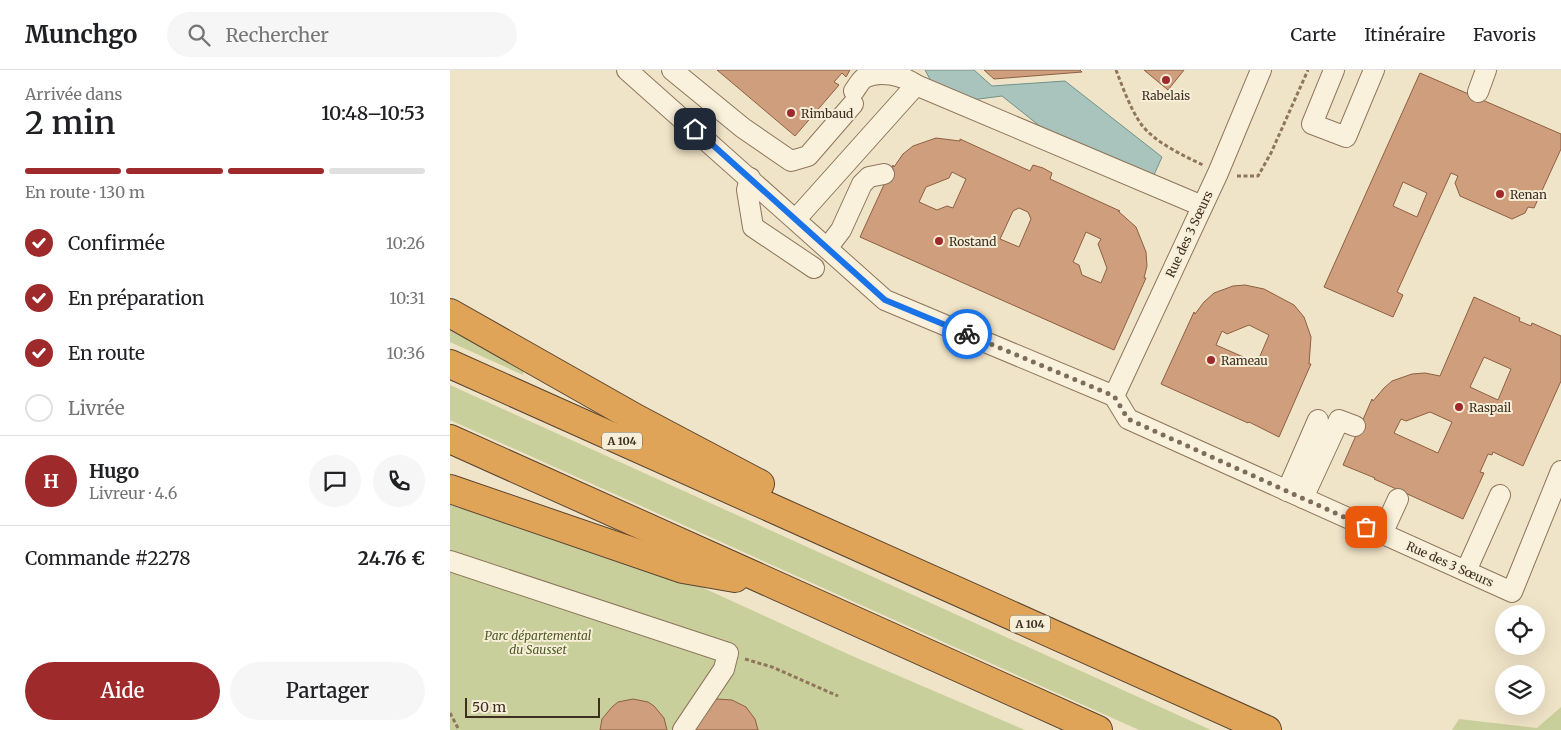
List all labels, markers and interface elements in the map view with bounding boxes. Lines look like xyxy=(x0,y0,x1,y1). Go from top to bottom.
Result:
search box xyxy=(167,12,517,57)
text: Munchgo xyxy=(25,19,137,50)
icon: search xyxy=(185,21,213,49)
text: Rechercher xyxy=(225,23,329,47)
text: Carte xyxy=(1290,23,1336,46)
text: Itinéraire xyxy=(1364,23,1445,46)
text: Favoris xyxy=(1473,23,1536,46)
marker: Rabelais xyxy=(1160,74,1172,86)
text: Arrivée dans xyxy=(25,84,122,104)
place label: Rabelais xyxy=(1142,88,1190,103)
text: 10:48–10:53 xyxy=(321,101,425,125)
text: 2 min xyxy=(25,103,115,143)
place label: Rimbaud xyxy=(801,106,853,121)
marker: Rimbaud xyxy=(785,107,797,119)
pin xyxy=(674,108,716,150)
icon: home xyxy=(681,115,709,143)
text: En route · 130 m xyxy=(25,182,145,202)
place label: Renan xyxy=(1510,187,1547,202)
street label: Rue des 3 Sœurs xyxy=(1162,188,1216,280)
marker: Renan xyxy=(1494,188,1506,200)
icon: check xyxy=(25,229,53,257)
text: Confirmée xyxy=(68,231,165,255)
text: 10:26 xyxy=(386,233,425,253)
place label: Rostand xyxy=(949,234,997,249)
marker: Rostand xyxy=(933,235,945,247)
icon: check xyxy=(25,284,53,312)
text: En préparation xyxy=(68,286,204,310)
text: 10:31 xyxy=(389,288,425,308)
courier xyxy=(942,309,992,359)
icon: bike xyxy=(953,320,981,348)
icon: check xyxy=(25,339,53,367)
text: En route xyxy=(68,341,145,365)
text: 10:36 xyxy=(386,343,425,363)
place label: Rameau xyxy=(1221,353,1268,368)
marker: Rameau xyxy=(1205,354,1217,366)
text: Livrée xyxy=(68,396,125,420)
place label: Raspail xyxy=(1469,400,1512,415)
marker: Raspail xyxy=(1453,401,1465,413)
road number: A 104 xyxy=(602,432,642,450)
button: chat xyxy=(309,455,361,507)
button: phone xyxy=(373,455,425,507)
text: Hugo xyxy=(89,459,139,483)
text: H xyxy=(43,469,59,493)
text: Livreur · 4.6 xyxy=(89,483,177,503)
pin xyxy=(1345,506,1387,548)
icon: bag xyxy=(1352,513,1380,541)
street label: Rue des 3 Sœurs xyxy=(1404,538,1496,590)
text: Commande #2278 xyxy=(25,546,191,570)
text: 24.76 € xyxy=(358,546,425,570)
map controls xyxy=(1495,605,1545,715)
button: locate xyxy=(1495,605,1545,655)
road number: A 104 xyxy=(1010,616,1050,632)
park label: Parc départemental du Sausset xyxy=(485,628,592,657)
button: Aide xyxy=(25,662,220,720)
button: Partager xyxy=(230,662,425,720)
button: layers xyxy=(1495,665,1545,715)
scale bar xyxy=(465,695,600,718)
text: 50 m xyxy=(472,698,506,716)

